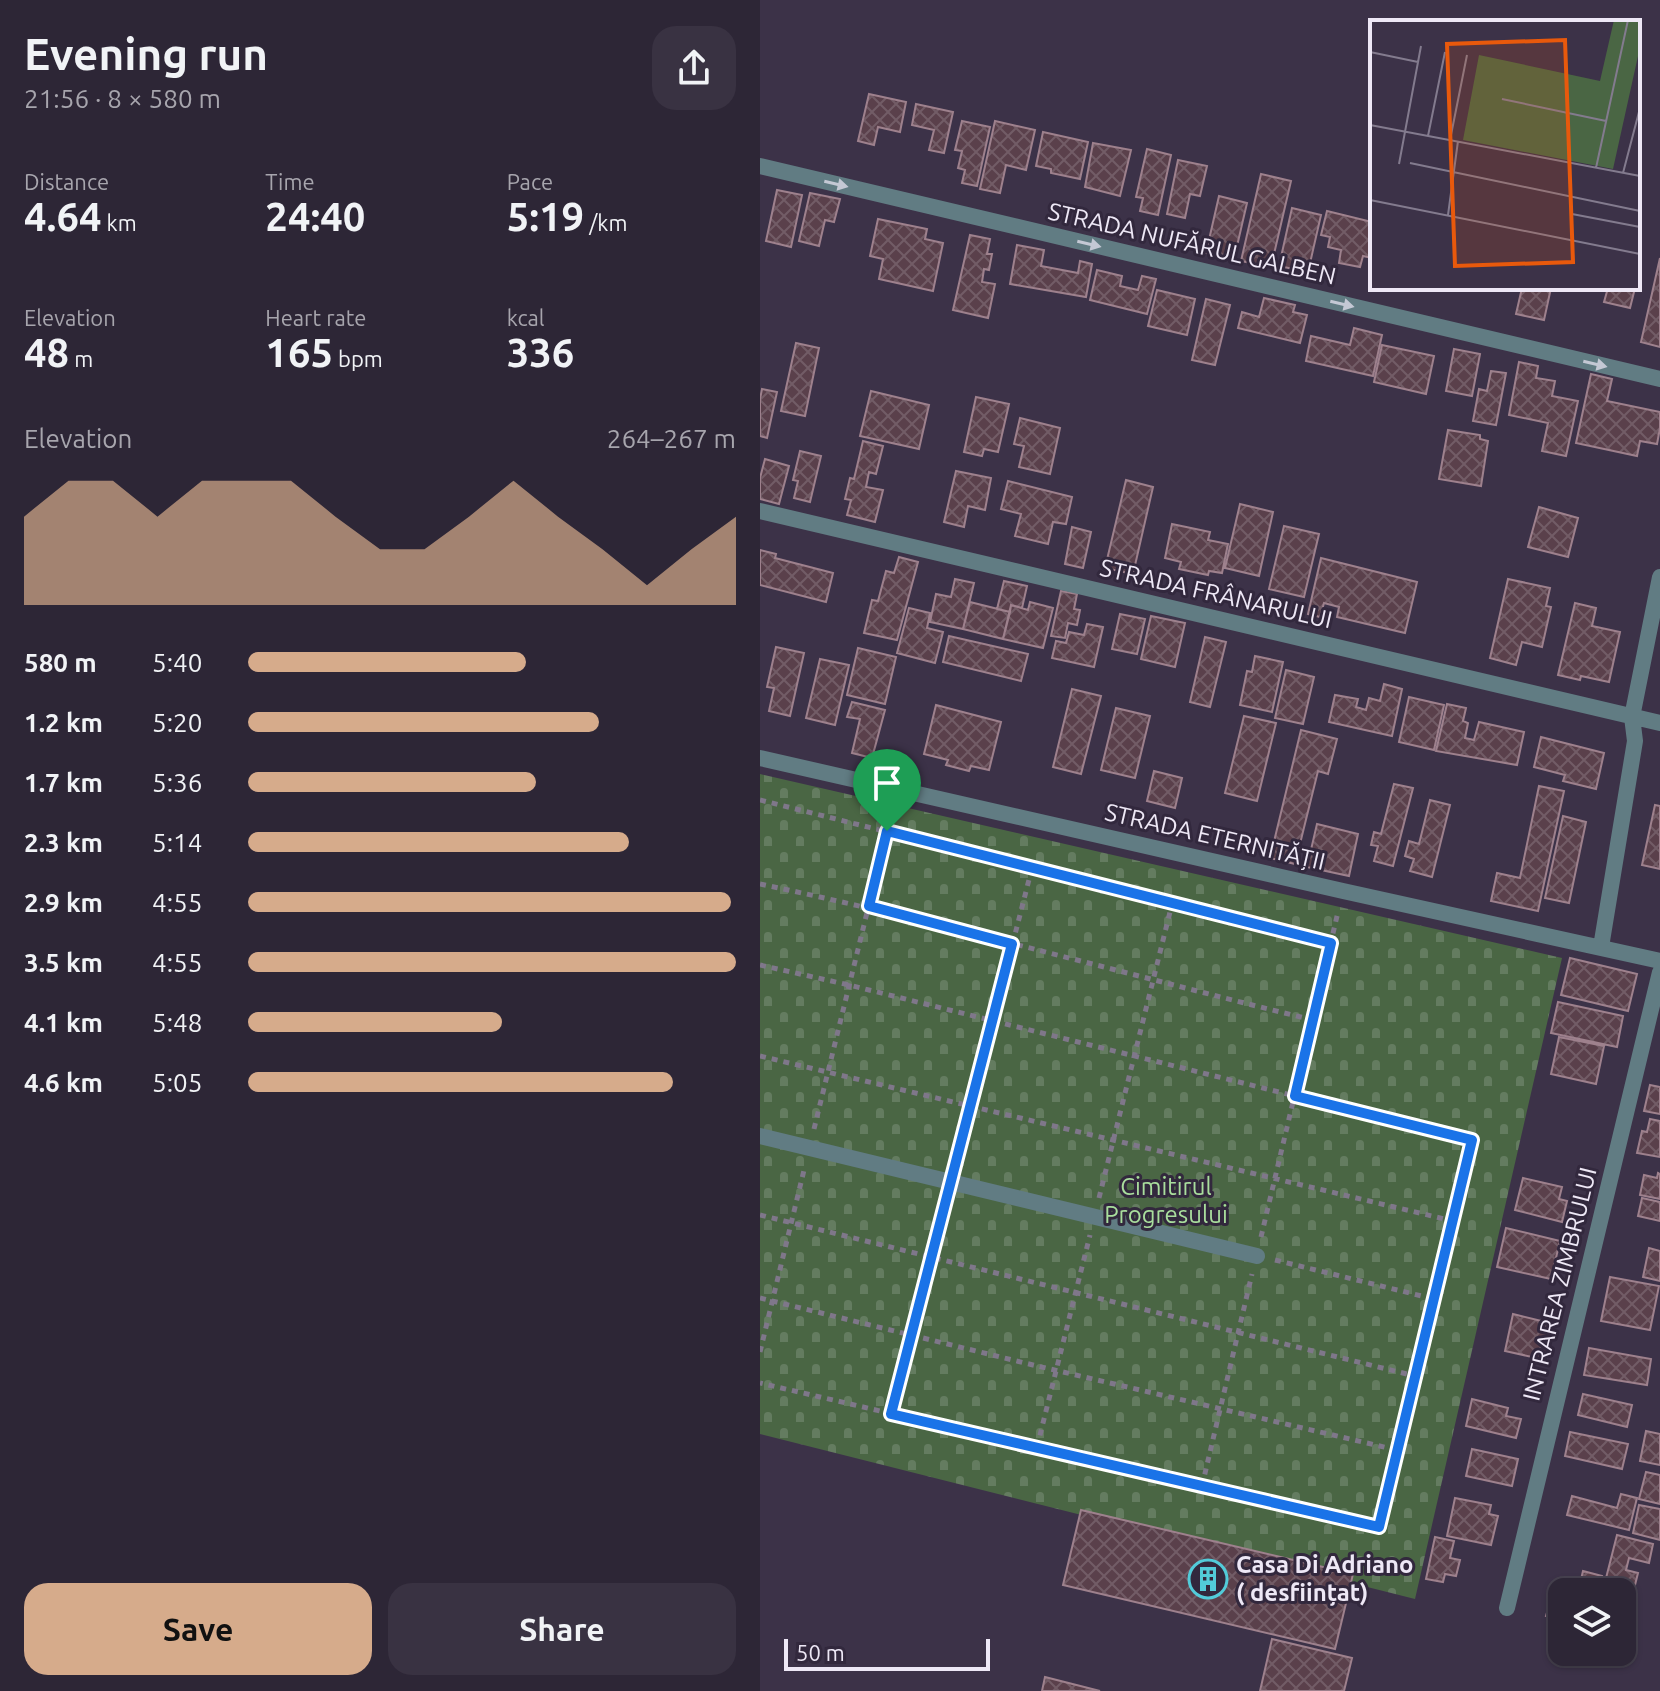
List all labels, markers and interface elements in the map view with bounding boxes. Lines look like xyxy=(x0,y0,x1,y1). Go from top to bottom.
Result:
inset map xyxy=(1370,20,1640,290)
button: share xyxy=(652,26,736,110)
text: Evening run xyxy=(24,29,268,78)
text: 21:56 · 8 × 580 m xyxy=(24,84,221,113)
text: Distance xyxy=(24,169,109,194)
text: Time xyxy=(265,169,315,194)
text: Pace xyxy=(507,169,553,194)
one-way arrow xyxy=(824,178,849,191)
text: 4.64 xyxy=(24,194,102,239)
text: 24:40 xyxy=(265,194,365,239)
text: 5:19 xyxy=(507,194,584,239)
street label: STRADA NUFĂRUL GALBEN xyxy=(1046,197,1339,290)
text: km xyxy=(102,210,137,235)
text: /km xyxy=(584,210,627,235)
one-way arrow xyxy=(1077,238,1102,251)
one-way arrow xyxy=(1329,298,1354,311)
text: Elevation xyxy=(24,305,116,330)
text: Heart rate xyxy=(265,305,367,330)
text: kcal xyxy=(507,305,545,330)
text: 48 xyxy=(24,330,69,375)
text: 165 xyxy=(265,330,333,375)
text: 336 xyxy=(507,330,574,375)
text: m xyxy=(69,346,93,371)
text: bpm xyxy=(333,346,383,371)
one-way arrow xyxy=(1582,358,1607,371)
text: Elevation xyxy=(24,424,132,453)
text: 264–267 m xyxy=(607,424,736,453)
street label: STRADA FRÂNARULUI xyxy=(1097,553,1335,633)
text: 580 m xyxy=(24,648,97,677)
text: 5:40 xyxy=(152,648,202,677)
text: 1.2 km xyxy=(24,708,103,737)
text: 5:20 xyxy=(152,708,202,737)
pin xyxy=(853,749,921,831)
icon: arrive xyxy=(865,761,909,805)
text: 1.7 km xyxy=(24,768,103,797)
text: 5:36 xyxy=(152,768,202,797)
street label: STRADA ETERNITĂȚII xyxy=(1102,798,1328,875)
text: 2.3 km xyxy=(24,828,103,857)
text: 5:14 xyxy=(152,828,202,857)
text: 2.9 km xyxy=(24,888,103,917)
text: 4:55 xyxy=(152,888,202,917)
text: 3.5 km xyxy=(24,948,103,977)
text: 4:55 xyxy=(152,948,202,977)
text: 4.1 km xyxy=(24,1008,103,1037)
text: 5:48 xyxy=(152,1008,202,1037)
text: 4.6 km xyxy=(24,1068,103,1097)
text: 5:05 xyxy=(152,1068,202,1097)
street label: INTRAREA ZIMBRULUI xyxy=(1517,1164,1602,1403)
park label: Cimitirul Progresului xyxy=(1104,1173,1228,1228)
place label: Casa Di Adriano ( desființat) xyxy=(1236,1551,1414,1606)
building icon: Casa Di Adriano ( desființat) xyxy=(1187,1558,1229,1600)
map controls xyxy=(1548,1578,1636,1666)
button: layers xyxy=(1548,1578,1636,1666)
button: Save xyxy=(24,1583,372,1675)
button: Share xyxy=(388,1583,736,1675)
scale bar xyxy=(784,1635,990,1671)
text: 50 m xyxy=(796,1640,845,1665)

